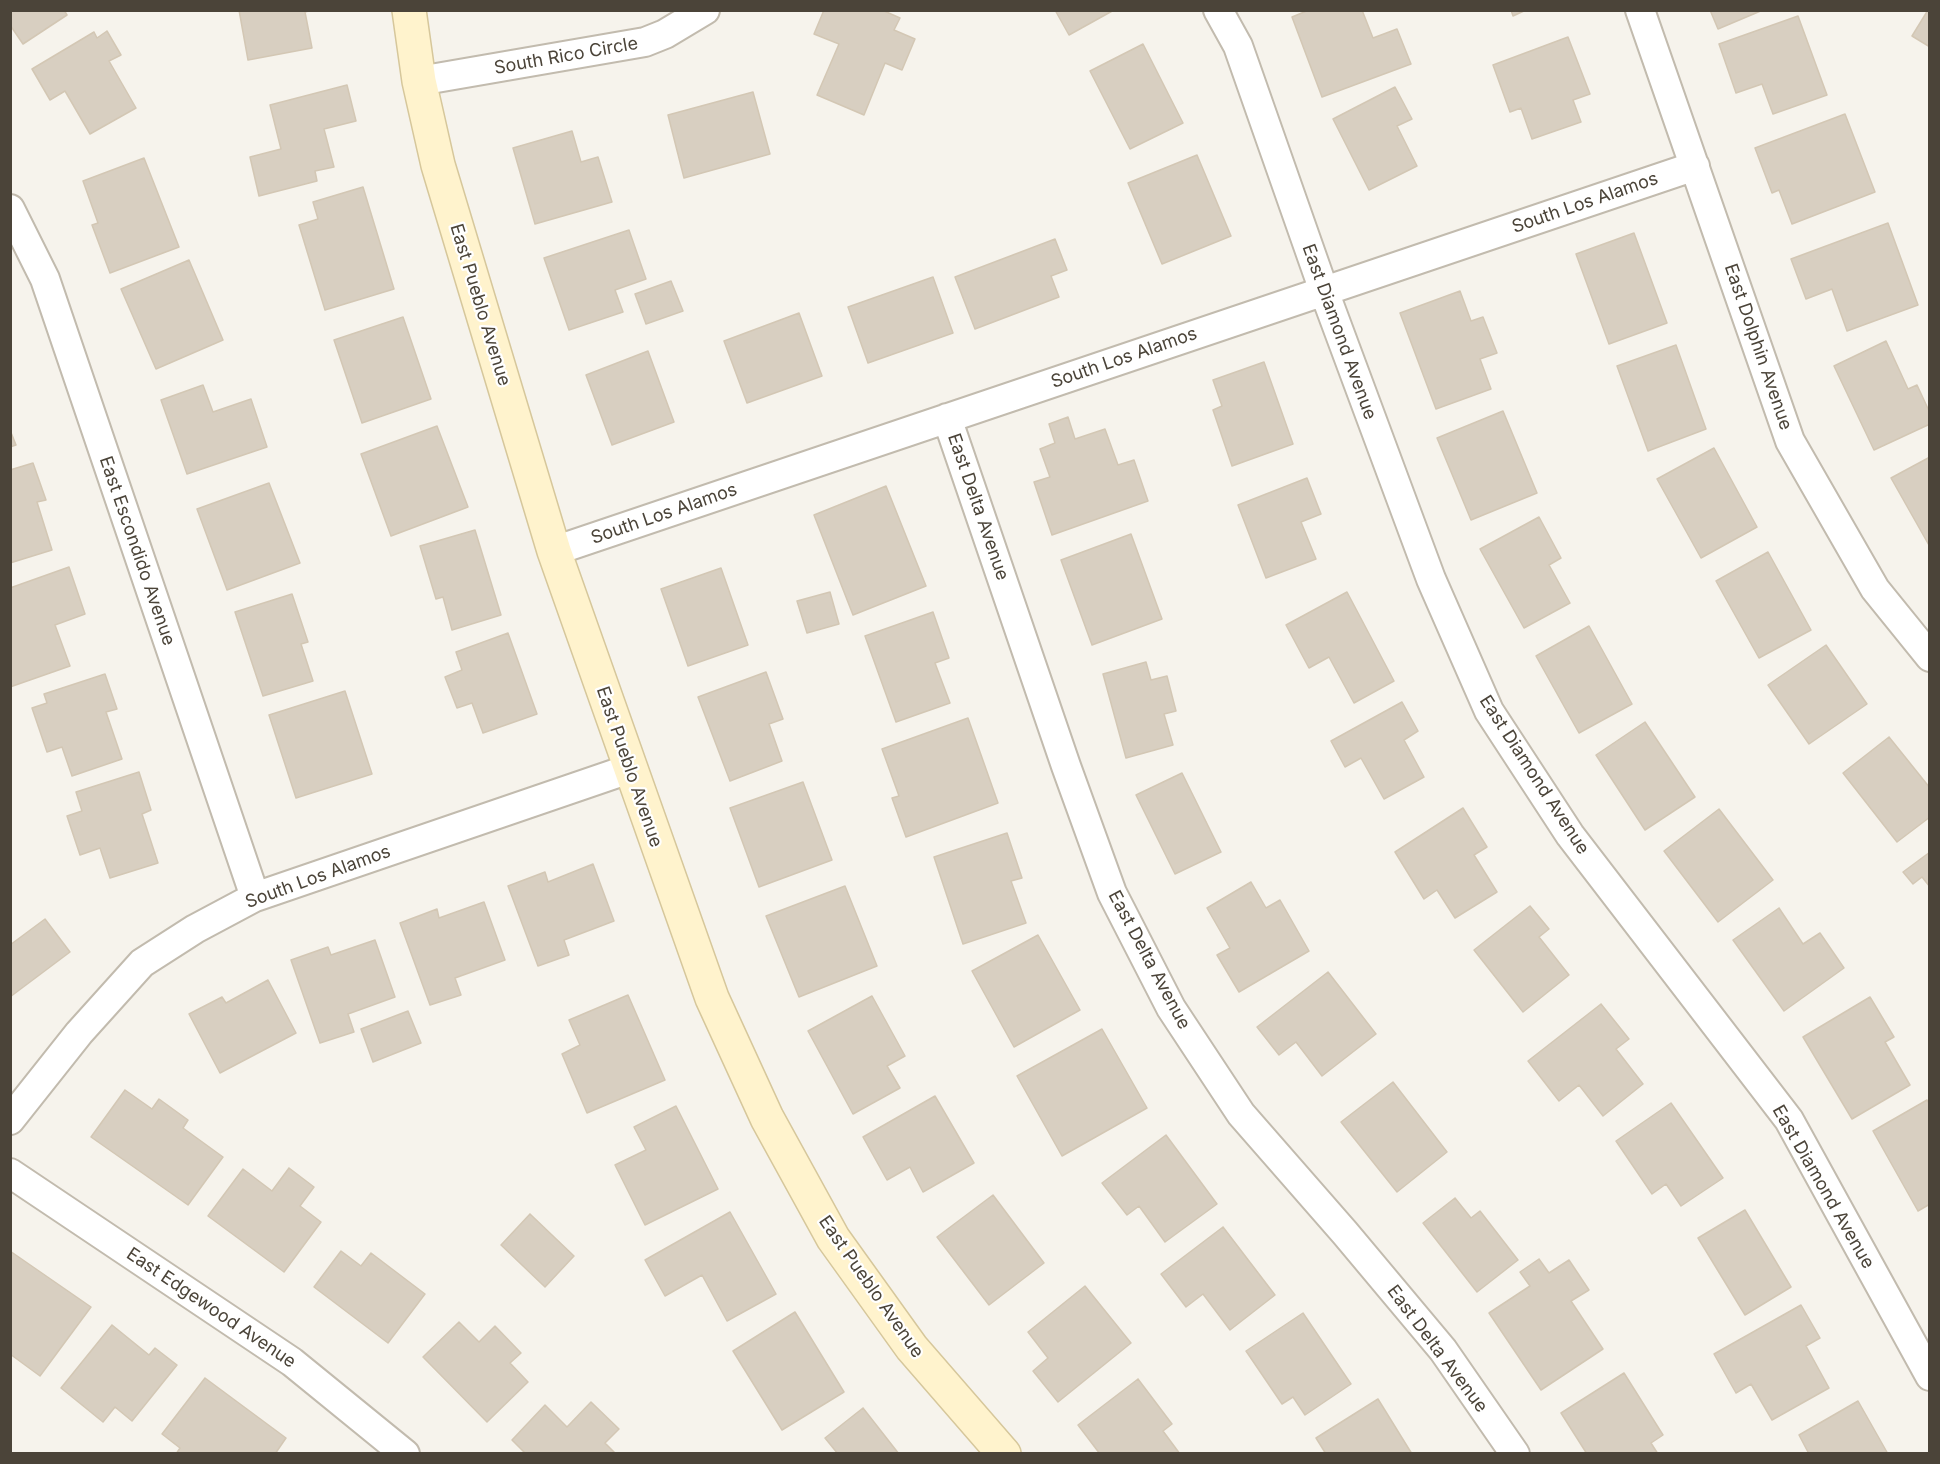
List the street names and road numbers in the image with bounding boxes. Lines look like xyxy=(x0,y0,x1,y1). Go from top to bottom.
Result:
street label: South Rico Circle xyxy=(492,33,640,79)
street label: South Los Alamos xyxy=(1509,168,1661,238)
street label: East Pueblo Avenue xyxy=(445,221,515,389)
street label: East Diamond Avenue xyxy=(1297,241,1381,423)
street label: East Dolphin Avenue xyxy=(1719,261,1797,433)
street label: South Los Alamos xyxy=(1048,323,1200,393)
street label: East Delta Avenue xyxy=(943,431,1013,583)
street label: East Escondido Avenue xyxy=(94,453,180,649)
street label: South Los Alamos xyxy=(588,479,740,549)
street label: East Pueblo Avenue xyxy=(591,684,667,850)
street label: East Diamond Avenue xyxy=(1474,691,1594,859)
street label: South Los Alamos xyxy=(242,841,394,913)
street label: East Delta Avenue xyxy=(1103,887,1195,1033)
street label: East Diamond Avenue xyxy=(1767,1101,1879,1273)
street label: East Pueblo Avenue xyxy=(814,1212,928,1362)
street label: East Edgewood Avenue xyxy=(122,1243,300,1373)
street label: East Delta Avenue xyxy=(1382,1281,1492,1417)

